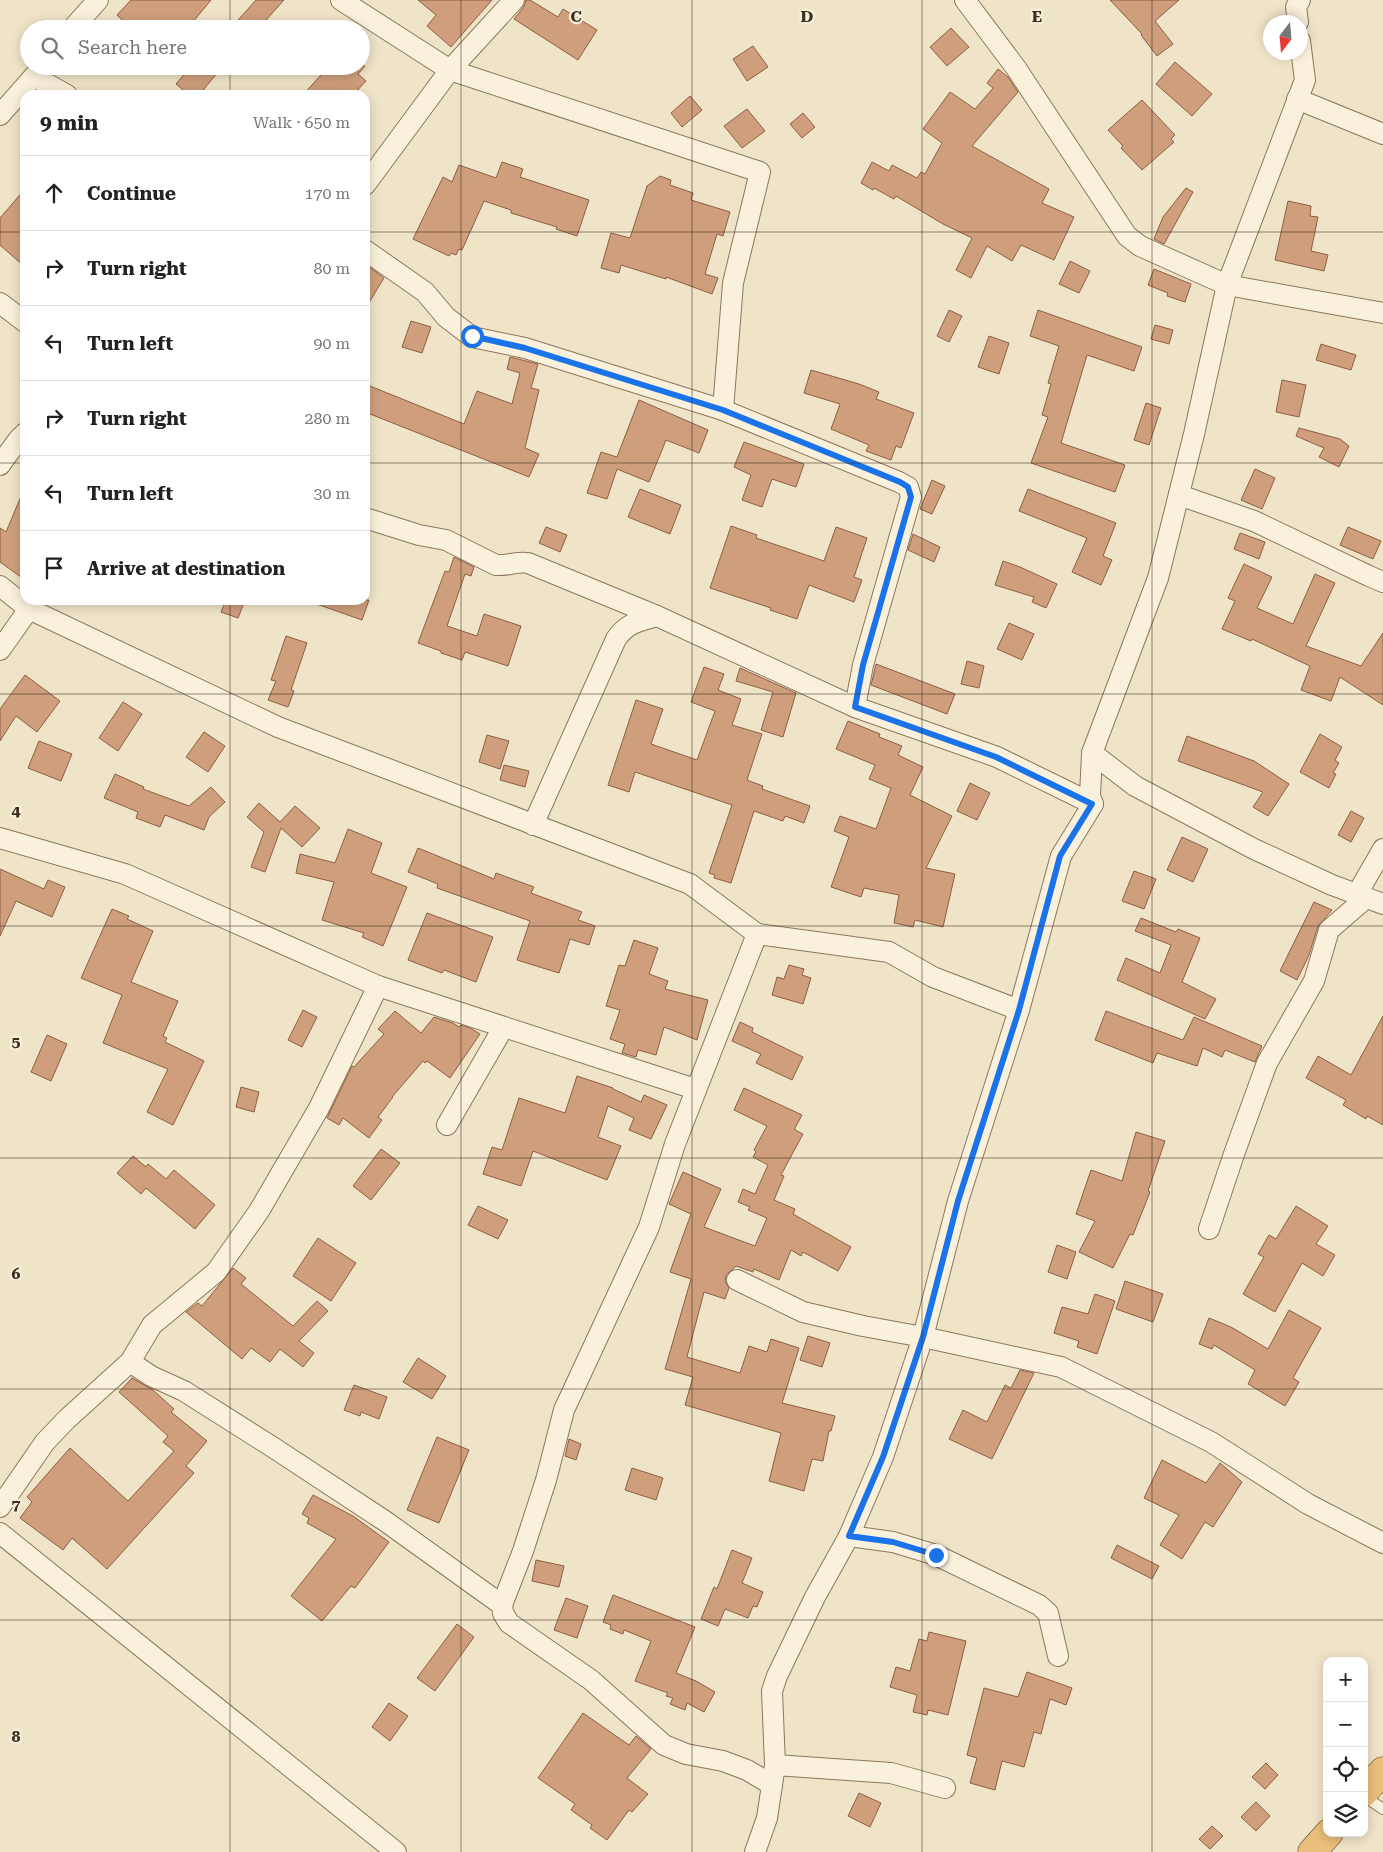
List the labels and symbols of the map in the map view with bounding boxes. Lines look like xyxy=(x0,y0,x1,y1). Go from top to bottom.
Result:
text: C xyxy=(570,7,582,26)
text: D xyxy=(801,7,814,26)
text: E xyxy=(1032,7,1042,26)
north arrow xyxy=(1263,15,1308,60)
route start xyxy=(461,325,484,348)
text: 4 xyxy=(12,801,21,820)
text: 5 xyxy=(12,1032,21,1051)
text: 6 xyxy=(12,1264,21,1283)
text: 7 xyxy=(12,1495,21,1514)
route end xyxy=(925,1544,948,1567)
text: 8 xyxy=(12,1727,21,1746)

